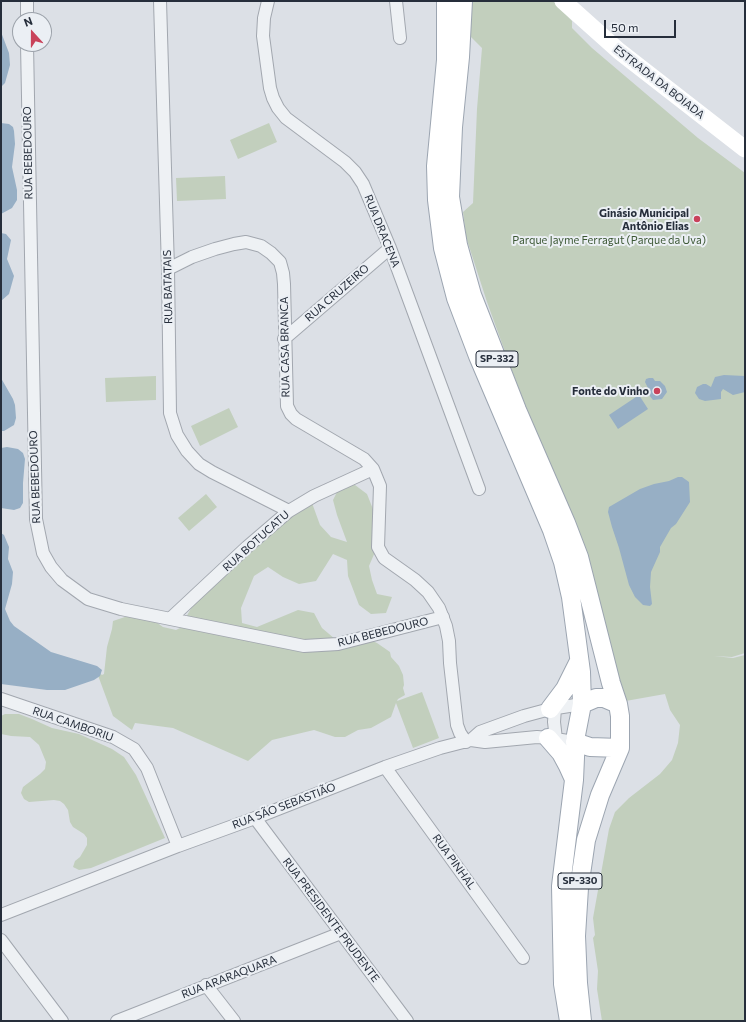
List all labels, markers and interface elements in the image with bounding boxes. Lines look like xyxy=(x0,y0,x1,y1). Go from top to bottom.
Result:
north arrow xyxy=(12,12,52,52)
scale bar xyxy=(606,12,678,38)
text: N xyxy=(22,14,34,29)
text: 50 m xyxy=(611,20,639,34)
street label: ESTRADA DA BOIADA xyxy=(611,42,707,122)
street label: RUA BEBEDOURO xyxy=(21,106,35,200)
street label: RUA DRACENA xyxy=(361,193,403,269)
place label: Ginásio Municipal Antônio Elias xyxy=(599,206,689,232)
marker: Ginásio Municipal Antônio Elias xyxy=(692,214,702,224)
park label: Parque Jayme Ferragut (Parque da Uva) xyxy=(512,233,706,247)
street label: RUA BATATAIS xyxy=(161,250,175,324)
street label: RUA CRUZEIRO xyxy=(302,262,372,324)
street label: RUA CASA BRANCA xyxy=(278,296,292,398)
road number: SP-332 xyxy=(476,351,518,367)
place label: Fonte do Vinho xyxy=(572,384,649,398)
marker: Fonte do Vinho xyxy=(652,386,662,396)
street label: RUA BEBEDOURO xyxy=(27,430,43,524)
street label: RUA BOTUCATU xyxy=(220,508,292,574)
street label: RUA BEBEDOURO xyxy=(336,614,430,650)
street label: RUA CAMBORIU xyxy=(31,704,115,744)
street label: RUA SÃO SEBASTIÃO xyxy=(230,780,338,832)
street label: RUA PINHAL xyxy=(430,832,478,892)
street label: RUA PRESIDENTE PRUDENTE xyxy=(280,855,382,985)
road number: SP-330 xyxy=(558,873,602,889)
street label: RUA ARARAQUARA xyxy=(180,953,278,1001)

